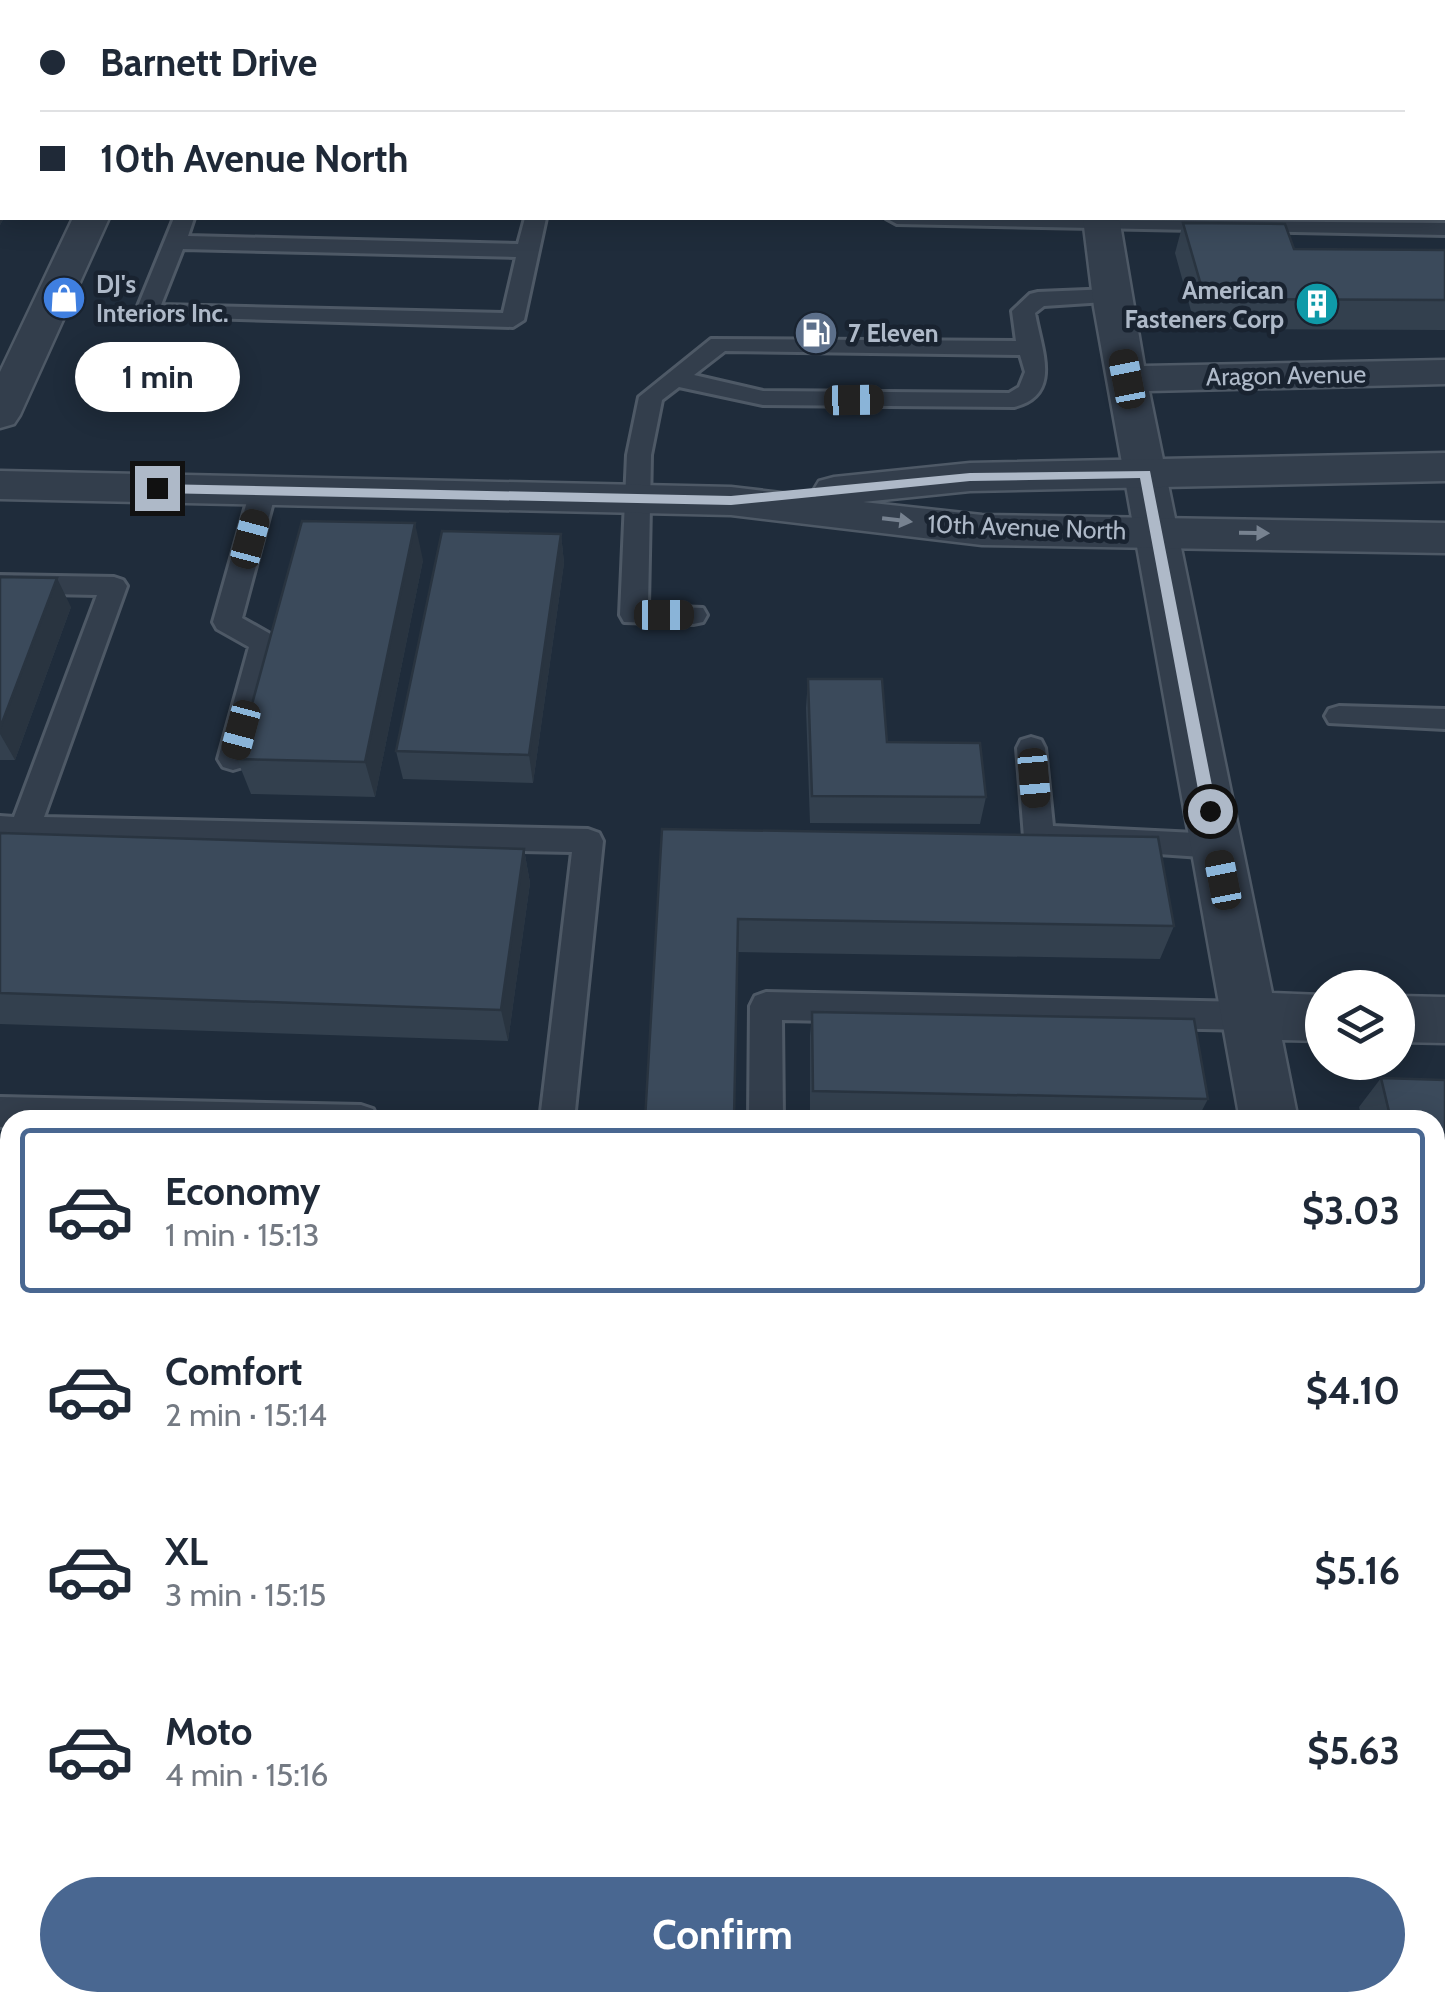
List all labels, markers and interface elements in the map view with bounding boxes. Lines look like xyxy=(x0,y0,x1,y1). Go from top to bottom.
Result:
text: Barnett Drive xyxy=(100,39,317,86)
text: 10th Avenue North xyxy=(100,135,408,182)
place label: DJ's Interiors Inc. xyxy=(96,269,228,328)
shop icon: DJ's Interiors Inc. xyxy=(41,275,87,321)
place label: American Fasteners Corp xyxy=(1124,275,1284,334)
building icon: American Fasteners Corp xyxy=(1294,281,1340,327)
fuel station icon: 7 Eleven xyxy=(793,310,839,356)
place label: 7 Eleven xyxy=(848,318,939,348)
callout: 1 min xyxy=(74,343,240,413)
car xyxy=(1107,347,1147,411)
text: 1 min xyxy=(121,357,194,396)
street label: Aragon Avenue xyxy=(1206,359,1367,391)
car xyxy=(824,384,884,416)
route end xyxy=(135,466,180,511)
car xyxy=(228,506,272,572)
street label: 10th Avenue North xyxy=(927,509,1127,545)
one-way arrow xyxy=(882,512,913,528)
one-way arrow xyxy=(1239,525,1271,541)
car xyxy=(634,600,694,630)
car xyxy=(219,697,263,763)
car xyxy=(1016,747,1052,809)
route start xyxy=(1188,789,1233,834)
car xyxy=(1203,848,1243,912)
map controls xyxy=(1305,970,1415,1080)
button: layers xyxy=(1305,970,1415,1080)
icon: car xyxy=(45,1166,135,1256)
text: Economy xyxy=(165,1168,320,1215)
text: $3.03 xyxy=(1302,1187,1400,1234)
text: 1 min · 15:13 xyxy=(165,1215,320,1254)
icon: car xyxy=(45,1346,135,1436)
text: Comfort xyxy=(165,1348,302,1395)
text: $4.10 xyxy=(1306,1367,1400,1414)
text: 2 min · 15:14 xyxy=(165,1395,327,1434)
icon: car xyxy=(45,1526,135,1616)
text: XL xyxy=(165,1528,208,1575)
text: $5.16 xyxy=(1314,1547,1400,1594)
text: 3 min · 15:15 xyxy=(165,1575,326,1614)
icon: car xyxy=(45,1706,135,1796)
text: Moto xyxy=(165,1708,252,1755)
text: $5.63 xyxy=(1307,1727,1400,1774)
text: 4 min · 15:16 xyxy=(165,1755,328,1794)
button: Confirm xyxy=(40,1877,1405,1992)

